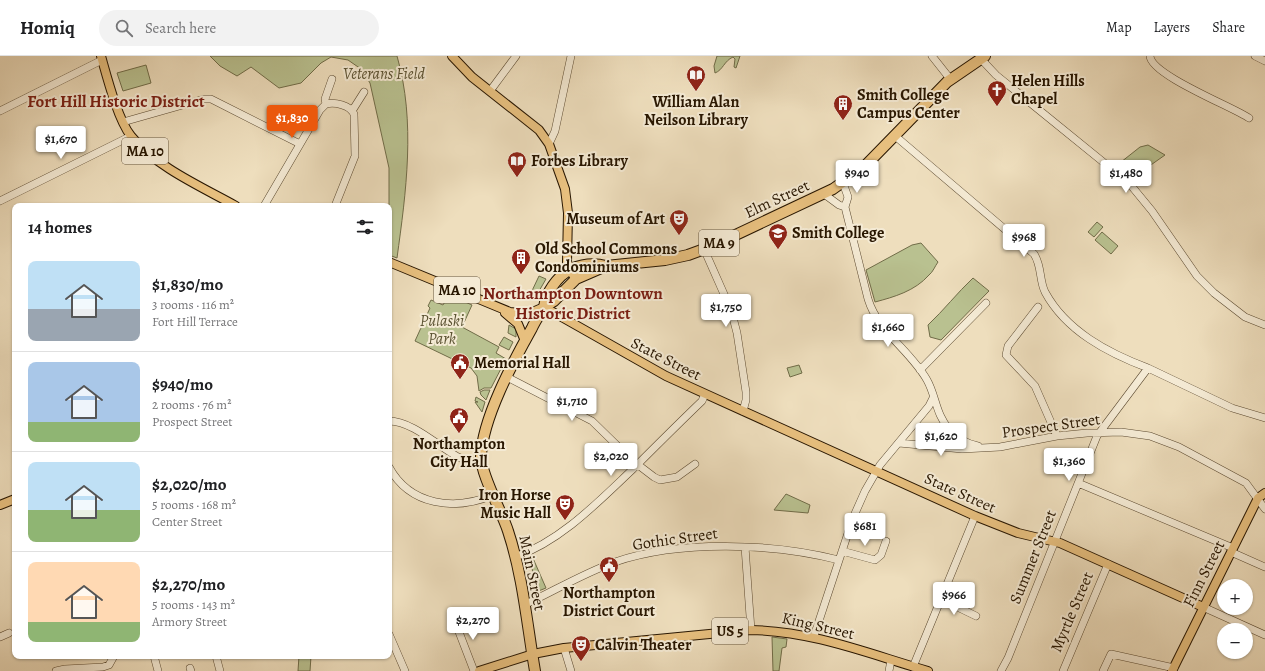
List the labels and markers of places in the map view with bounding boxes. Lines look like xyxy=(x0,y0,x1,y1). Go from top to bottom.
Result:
library icon: William Alan Neilson Library xyxy=(685,64,707,92)
place label: Helen Hills Chapel xyxy=(1011,70,1085,110)
church icon: Helen Hills Chapel xyxy=(986,79,1008,107)
place label: Smith College Campus Center xyxy=(857,84,960,124)
place label: William Alan Neilson Library xyxy=(644,91,749,131)
building icon: Smith College Campus Center xyxy=(832,93,854,121)
pin: $1,830 xyxy=(259,105,325,139)
pin: $1,670 xyxy=(28,126,94,160)
library icon: Forbes Library xyxy=(506,150,528,178)
place label: Forbes Library xyxy=(531,150,629,172)
pin: $940 xyxy=(833,160,881,194)
pin: $1,480 xyxy=(1093,160,1159,194)
place label: Museum of Art xyxy=(566,208,666,230)
theatre icon: Museum of Art xyxy=(668,208,690,236)
school or university icon: Smith College xyxy=(767,222,789,250)
place label: Smith College xyxy=(792,222,884,244)
pin: $968 xyxy=(1000,224,1048,258)
place label: Old School Commons Condominiums xyxy=(535,238,677,278)
building icon: Old School Commons Condominiums xyxy=(510,247,532,275)
pin: $1,750 xyxy=(693,294,759,328)
pin: $1,660 xyxy=(855,314,921,348)
public building icon: Memorial Hall xyxy=(449,352,471,380)
place label: Memorial Hall xyxy=(474,352,571,374)
pin: $1,710 xyxy=(539,388,605,422)
public building icon: Northampton City Hall xyxy=(448,406,470,434)
pin: $1,620 xyxy=(908,423,974,457)
place label: Northampton City Hall xyxy=(413,433,505,473)
pin: $2,020 xyxy=(578,443,644,477)
pin: $1,360 xyxy=(1036,448,1102,482)
place label: Iron Horse Music Hall xyxy=(478,484,552,524)
theatre icon: Iron Horse Music Hall xyxy=(554,493,576,521)
pin: $681 xyxy=(841,513,889,547)
public building icon: Northampton District Court xyxy=(598,555,620,583)
place label: Northampton District Court xyxy=(563,582,656,622)
pin: $966 xyxy=(930,582,978,616)
pin: $2,270 xyxy=(440,607,506,641)
theatre icon: Calvin Theater xyxy=(570,634,592,662)
place label: Calvin Theater xyxy=(595,634,692,656)

